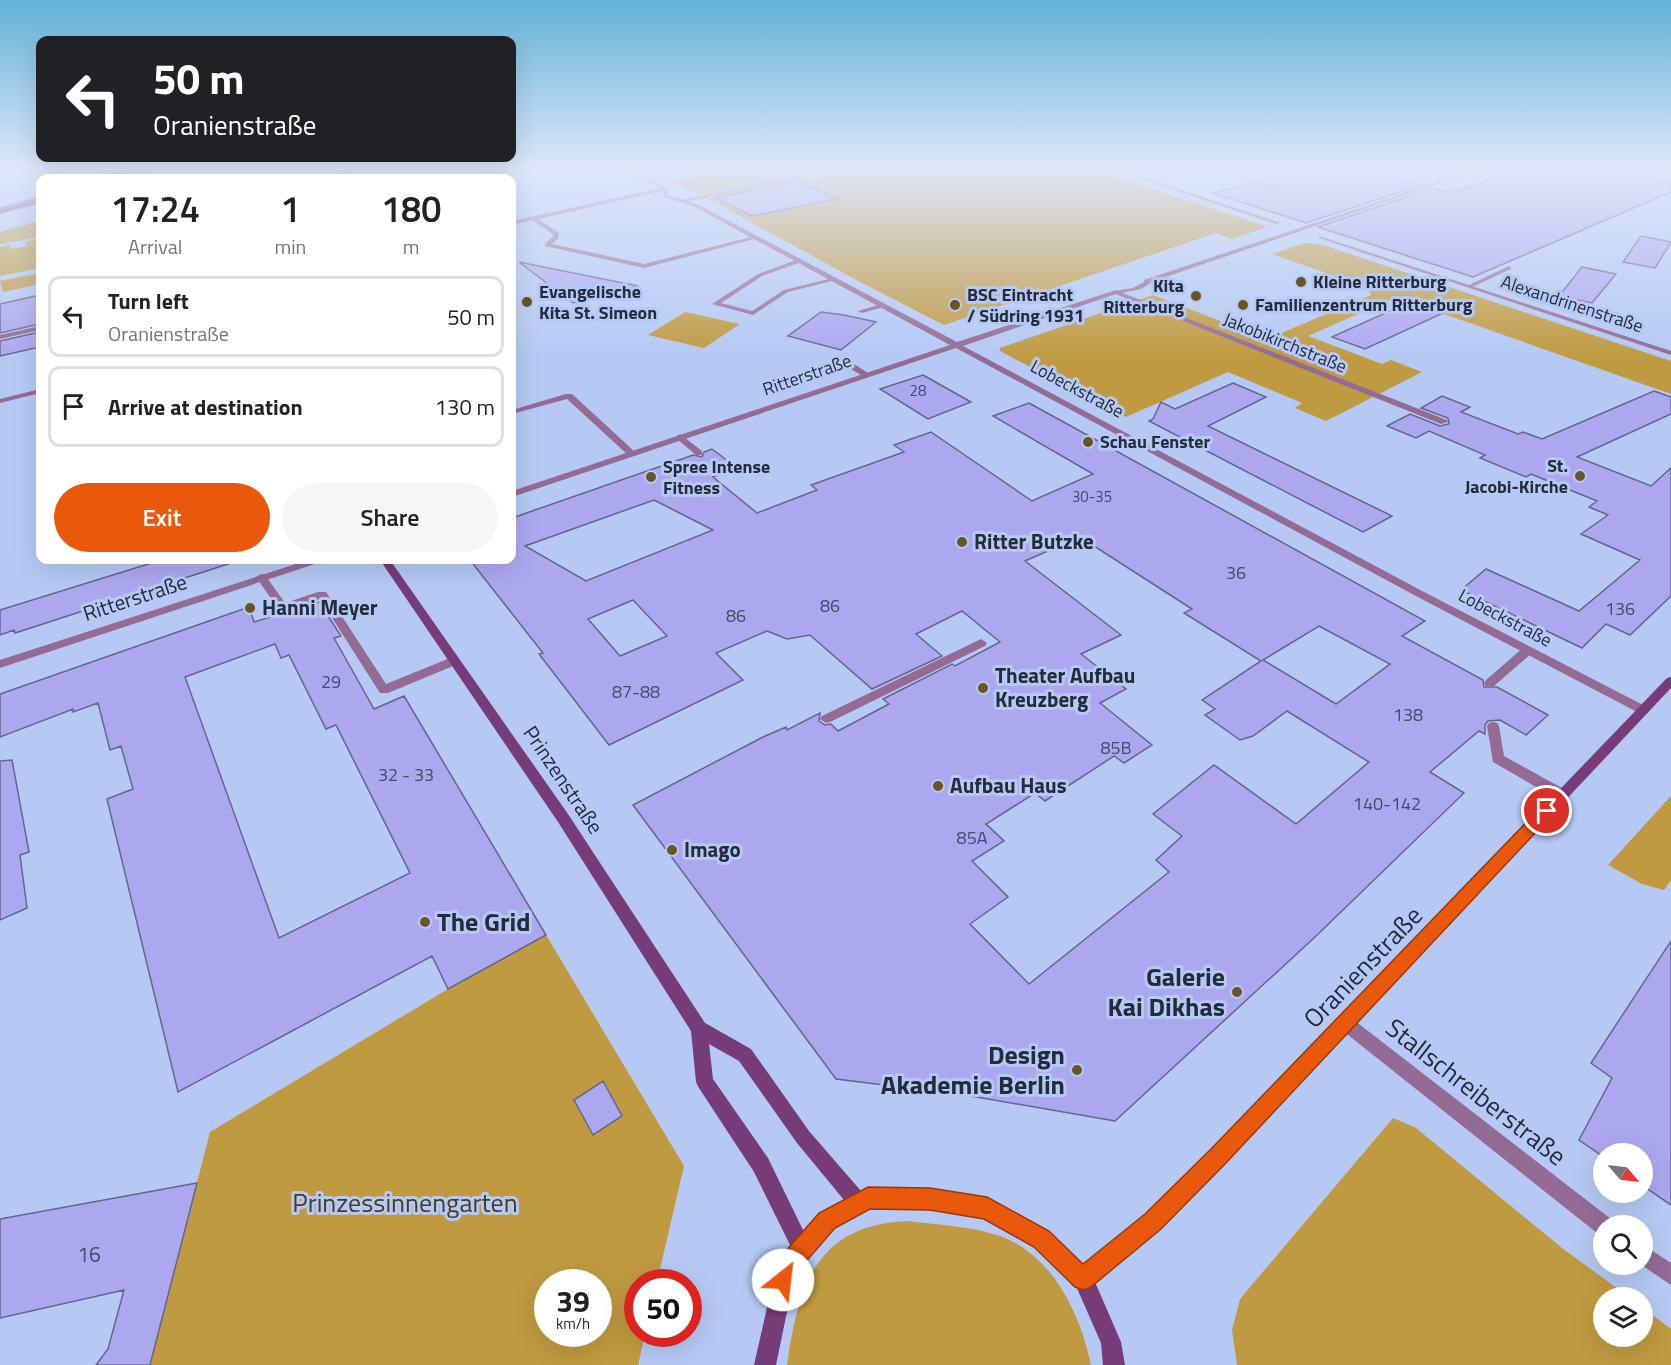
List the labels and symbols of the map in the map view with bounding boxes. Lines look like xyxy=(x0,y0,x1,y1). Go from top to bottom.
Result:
place label: Kleine Ritterburg xyxy=(1313,268,1447,295)
street label: Alexandrinenstraße xyxy=(1498,268,1647,339)
place label: Kita Ritterburg xyxy=(1103,272,1184,320)
marker: Kleine Ritterburg xyxy=(1294,275,1308,289)
place label: Evangelische Kita St. Simeon xyxy=(539,278,657,326)
place label: BSC Eintracht / Südring 1931 xyxy=(967,281,1084,329)
marker: Kita Ritterburg xyxy=(1189,289,1203,303)
place label: Familienzentrum Ritterburg xyxy=(1255,291,1473,318)
marker: Evangelische Kita St. Simeon xyxy=(520,295,534,309)
marker: BSC Eintracht / Südring 1931 xyxy=(948,298,962,312)
marker: Familienzentrum Ritterburg xyxy=(1236,298,1250,312)
street label: Jakobikirchstraße xyxy=(1219,305,1351,380)
street label: Ritterstraße xyxy=(759,347,855,402)
street label: Lobeckstraße xyxy=(1026,353,1129,425)
house number: 28 xyxy=(910,379,926,402)
place label: Schau Fenster xyxy=(1100,428,1210,455)
marker: Schau Fenster xyxy=(1081,435,1095,449)
place label: St. Jacobi-Kirche xyxy=(1465,452,1568,500)
place label: Spree Intense Fitness xyxy=(663,453,770,501)
marker: St. Jacobi-Kirche xyxy=(1573,469,1587,483)
marker: Spree Intense Fitness xyxy=(644,470,658,484)
house number: 30-35 xyxy=(1072,485,1112,508)
place label: Ritter Butzke xyxy=(974,525,1094,557)
marker: Ritter Butzke xyxy=(955,535,969,549)
house number: 36 xyxy=(1226,559,1246,586)
street label: Ritterstraße xyxy=(79,565,191,629)
street label: Lobeckstraße xyxy=(1454,582,1557,654)
place label: Hanni Meyer xyxy=(262,591,378,623)
house number: 86 xyxy=(820,592,840,619)
house number: 136 xyxy=(1605,595,1635,622)
marker: Hanni Meyer xyxy=(243,601,257,615)
house number: 86 xyxy=(726,602,746,629)
place label: Theater Aufbau Kreuzberg xyxy=(995,659,1135,715)
house number: 29 xyxy=(321,668,341,695)
house number: 87-88 xyxy=(612,678,660,705)
marker: Theater Aufbau Kreuzberg xyxy=(976,681,990,695)
house number: 138 xyxy=(1393,701,1423,728)
street label: Prinzenstraße xyxy=(516,719,612,840)
house number: 85B xyxy=(1100,734,1132,761)
house number: 32 - 33 xyxy=(378,761,434,788)
place label: Aufbau Haus xyxy=(950,769,1067,801)
marker: Aufbau Haus xyxy=(931,779,945,793)
pin xyxy=(1521,785,1572,836)
house number: 140-142 xyxy=(1353,790,1421,817)
house number: 85A xyxy=(957,824,988,851)
place label: Imago xyxy=(684,833,741,865)
marker: Imago xyxy=(665,843,679,857)
street label: Oranienstraße xyxy=(1294,897,1431,1037)
place label: The Grid xyxy=(437,902,531,941)
marker: The Grid xyxy=(418,915,432,929)
place label: Galerie Kai Dikhas xyxy=(1107,957,1225,1026)
marker: Galerie Kai Dikhas xyxy=(1230,985,1244,999)
street label: Stallschreiberstraße xyxy=(1378,1008,1575,1175)
place label: Design Akademie Berlin xyxy=(881,1035,1065,1104)
marker: Design Akademie Berlin xyxy=(1070,1063,1084,1077)
north arrow xyxy=(1593,1143,1653,1203)
park label: Prinzessinnengarten xyxy=(292,1183,518,1222)
house number: 16 xyxy=(77,1238,101,1270)
position arrow xyxy=(751,1248,815,1312)
speed limit sign: 50 xyxy=(624,1269,702,1347)

